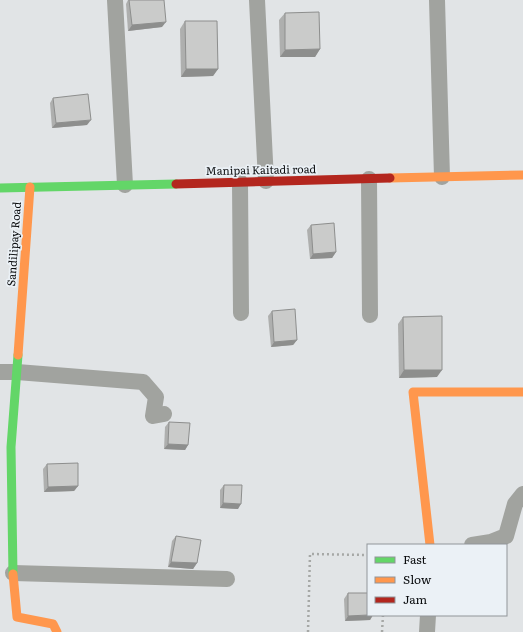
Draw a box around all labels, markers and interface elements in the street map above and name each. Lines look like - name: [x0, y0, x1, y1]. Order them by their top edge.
- street label: Manipai Kaitadi road: [206, 160, 317, 178]
- street label: Sandilipay Road: [2, 201, 24, 287]
- legend: [367, 544, 507, 616]
- text: Fast: [403, 550, 427, 568]
- text: Slow: [403, 570, 432, 588]
- text: Jam: [403, 590, 428, 608]

